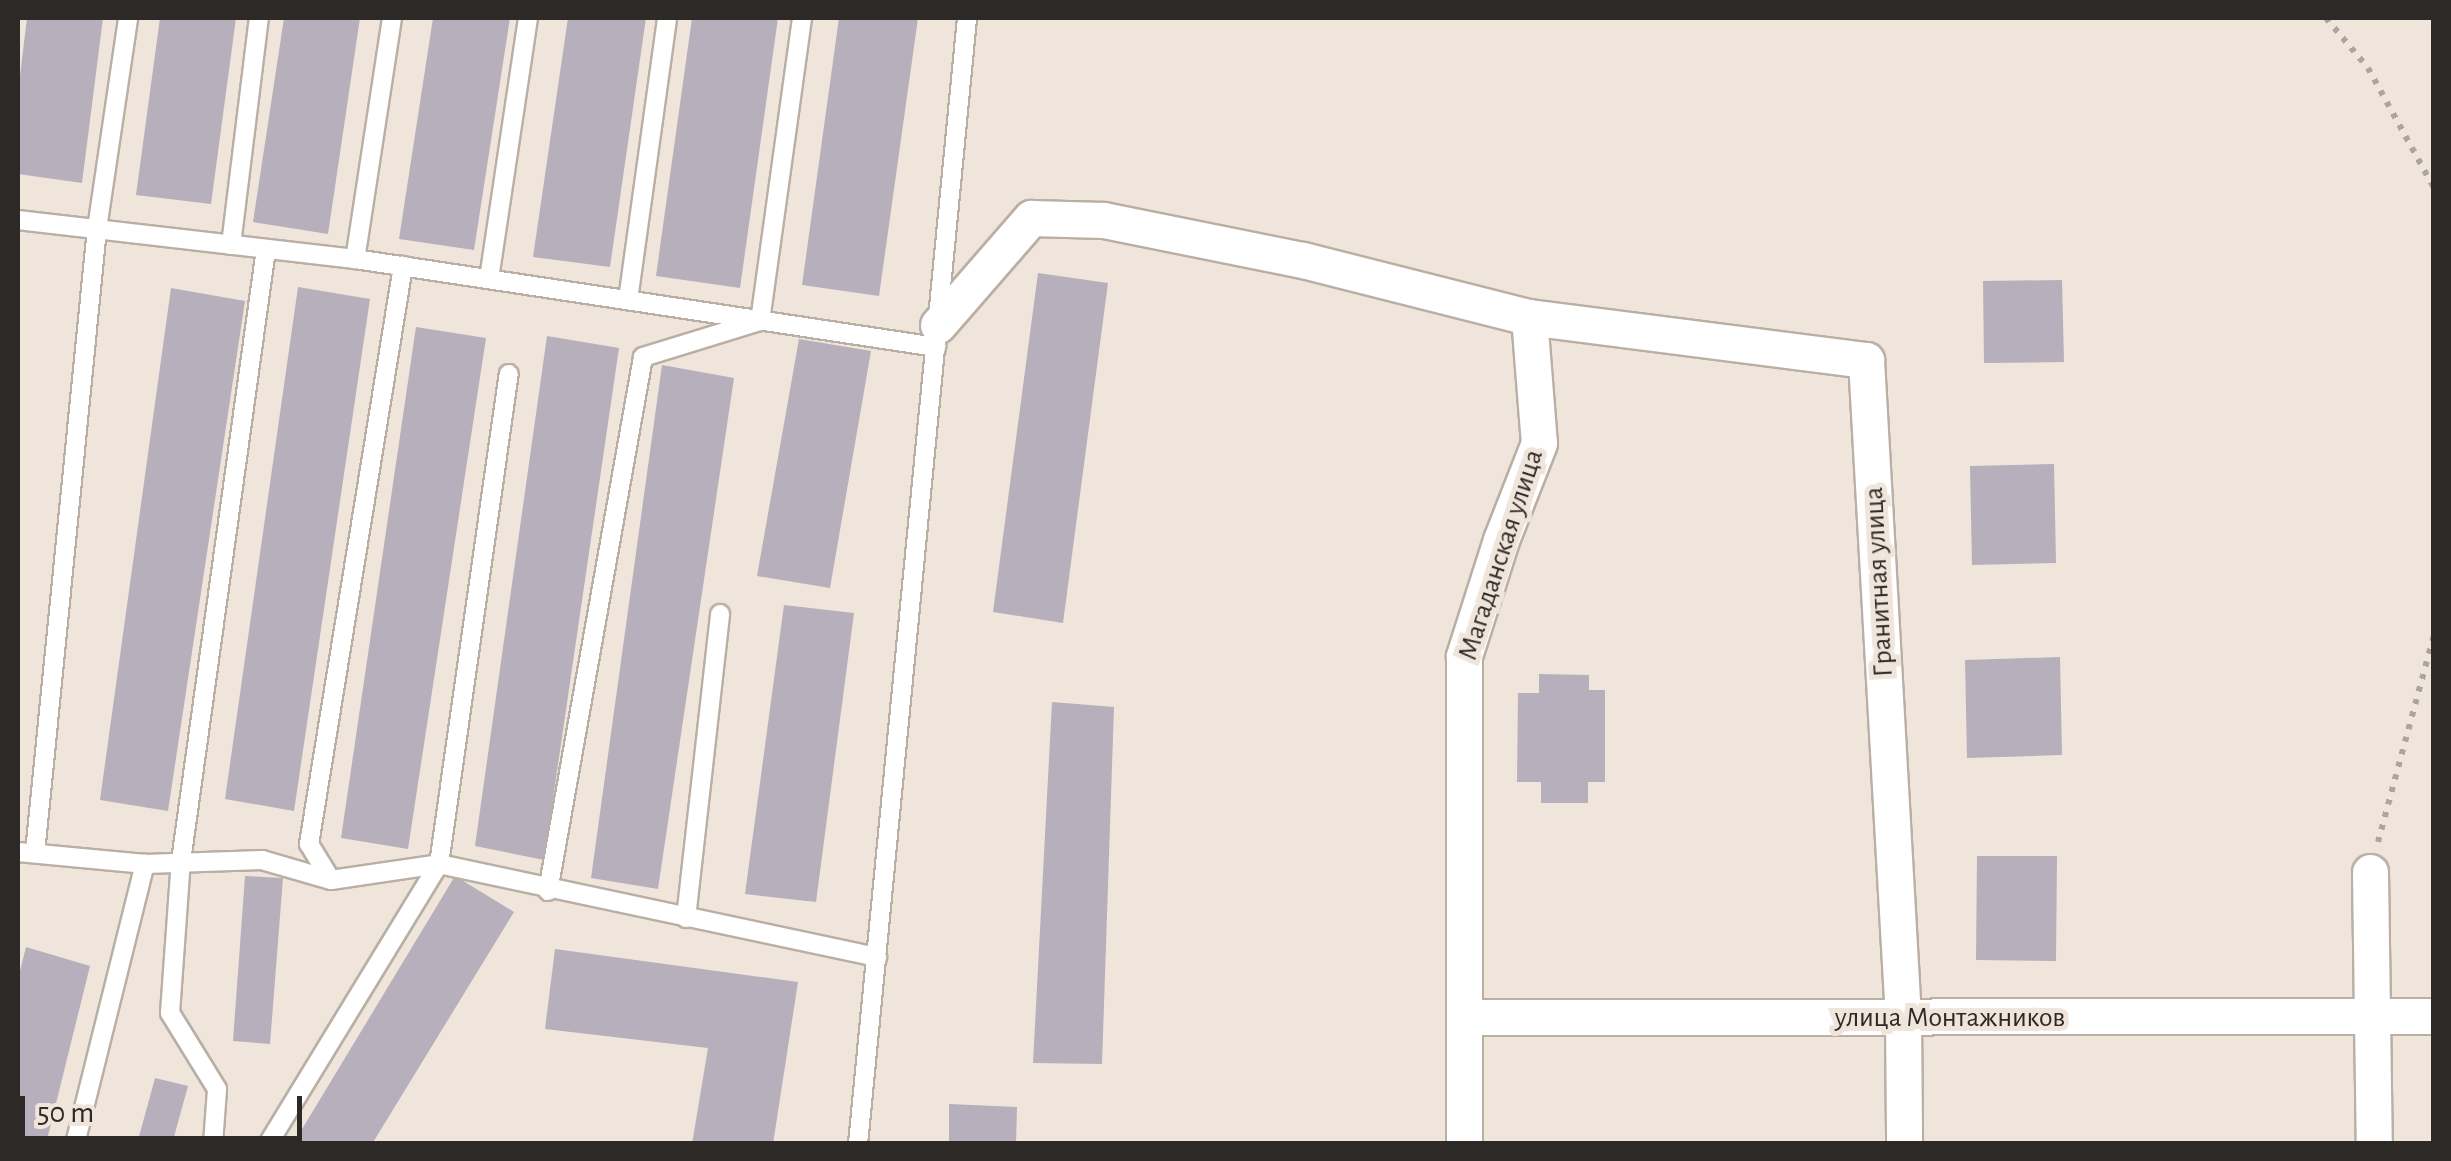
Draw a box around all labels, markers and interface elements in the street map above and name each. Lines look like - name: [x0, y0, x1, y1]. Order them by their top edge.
- street label: Магаданская улица: [1451, 445, 1551, 665]
- street label: Гранитная улица: [1857, 486, 1901, 678]
- street label: улица Монтажников: [1835, 1001, 2065, 1035]
- scale bar: [25, 1076, 308, 1138]
- text: 50 m: [37, 1098, 94, 1128]

